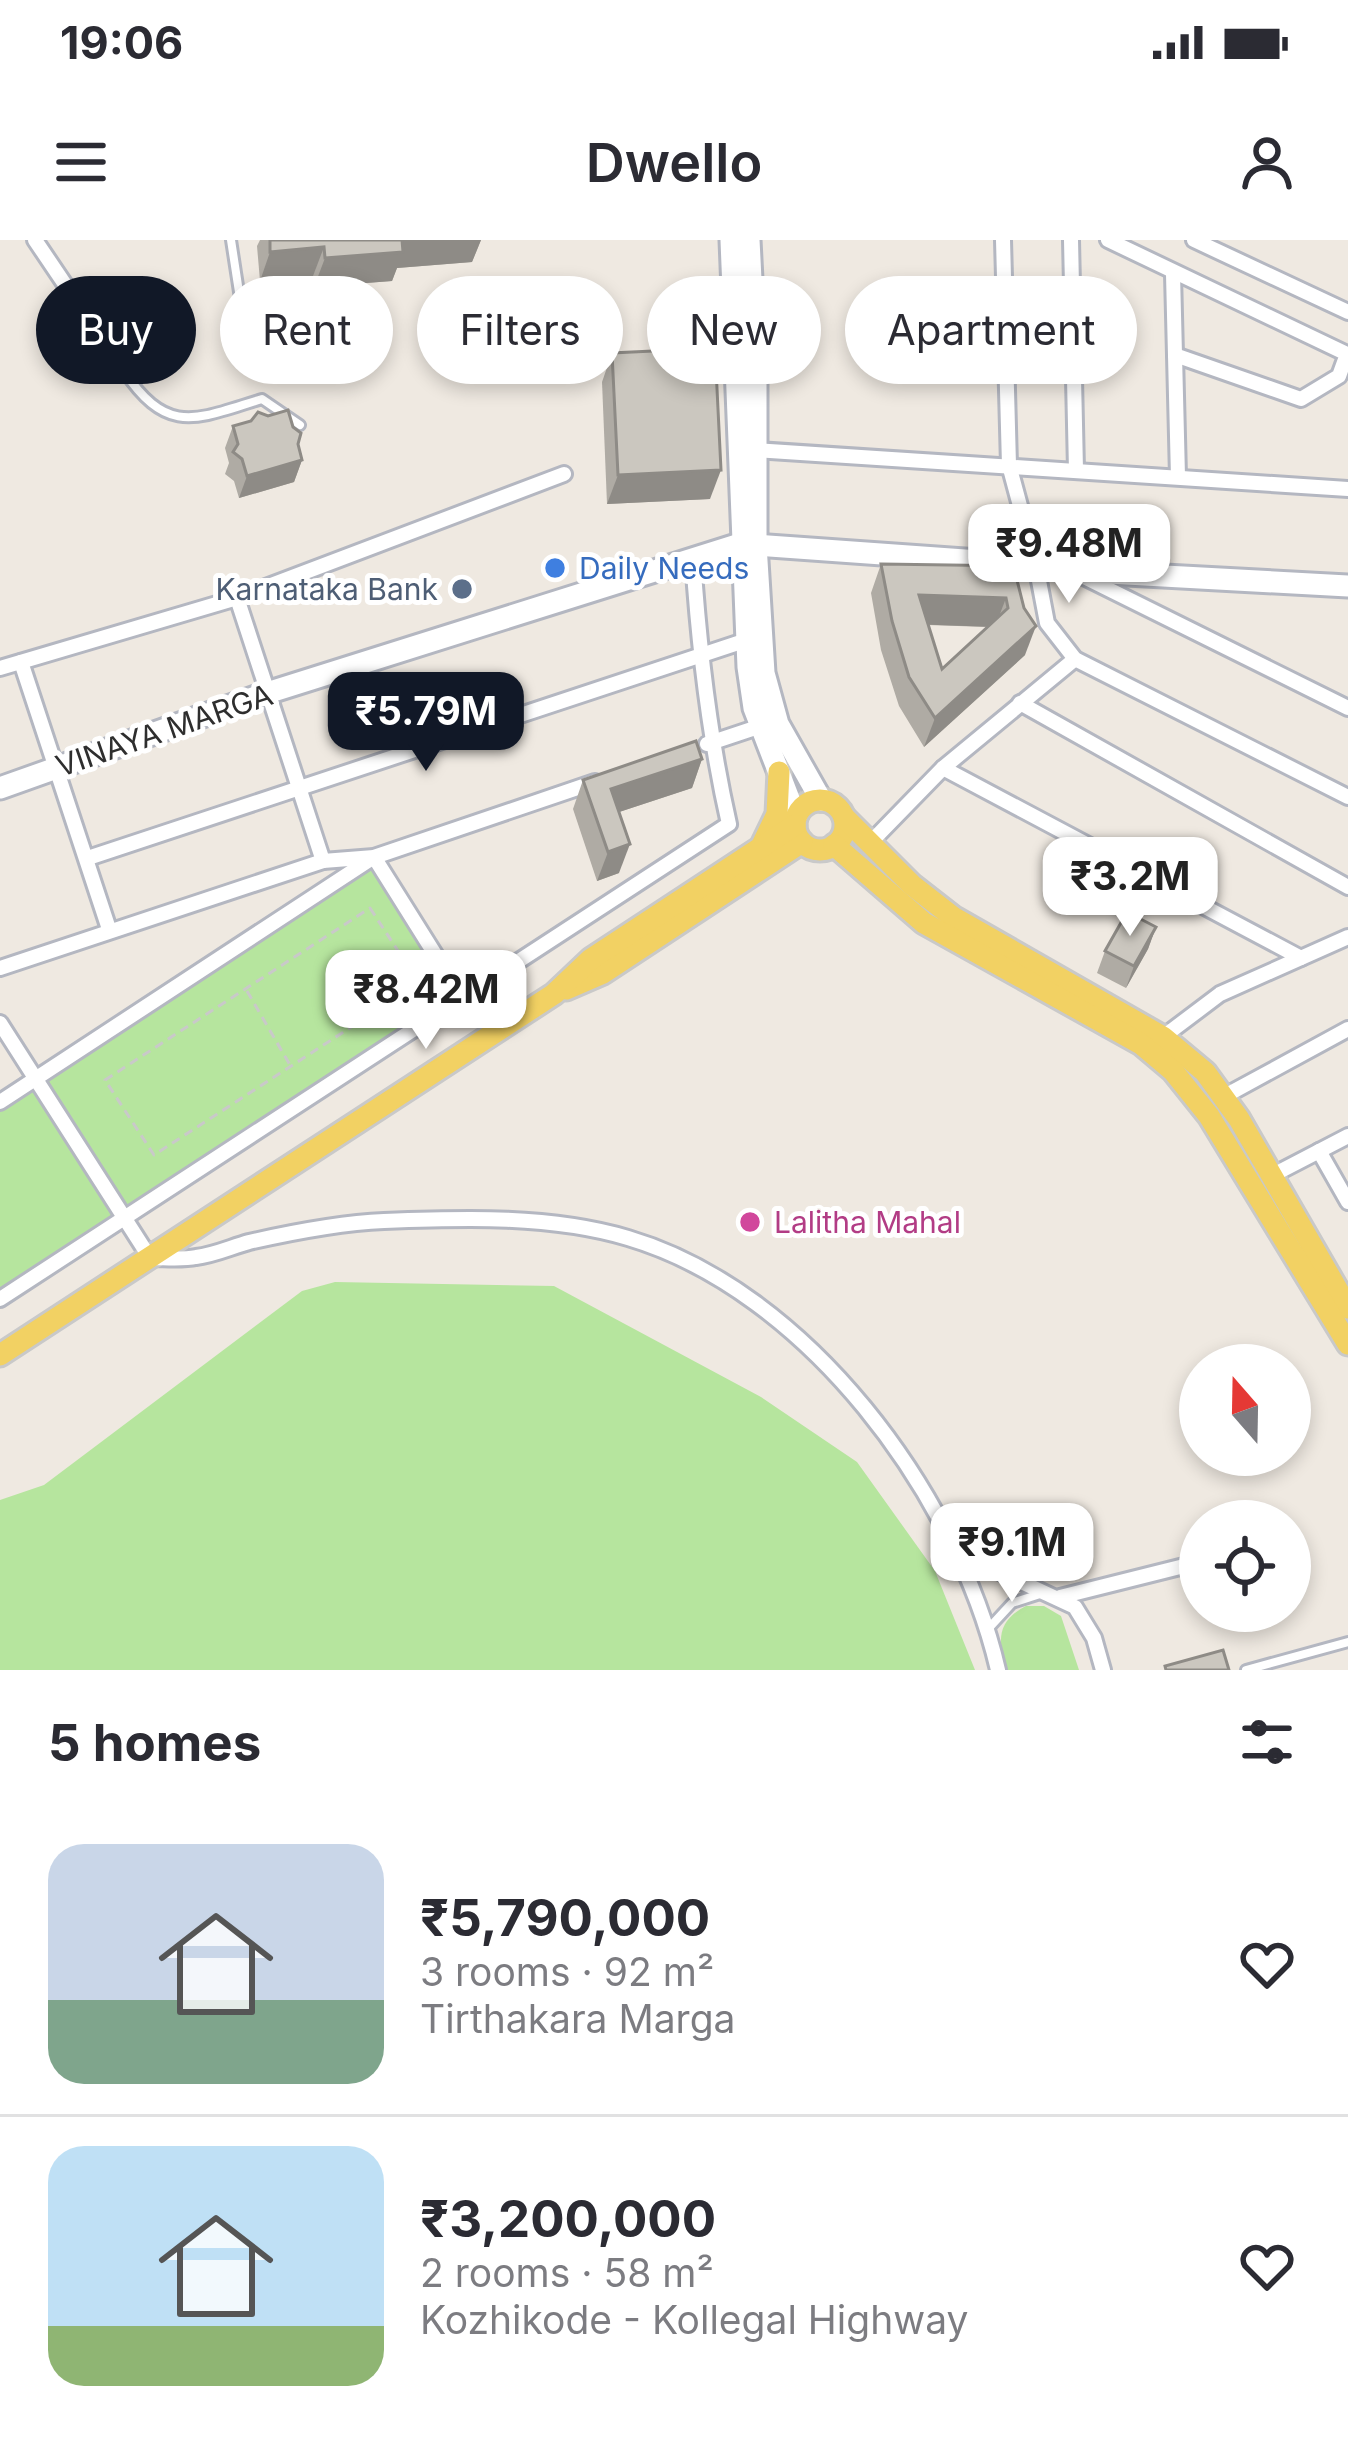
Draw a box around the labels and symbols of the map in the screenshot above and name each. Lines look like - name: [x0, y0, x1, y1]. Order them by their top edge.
- pin: ₹9.48M: [971, 504, 1167, 606]
- place label: Daily Needs: [579, 550, 749, 586]
- marker: Daily Needs: [542, 555, 568, 581]
- place label: Karnataka Bank: [215, 571, 439, 607]
- marker: Karnataka Bank: [449, 576, 475, 602]
- pin: ₹5.79M: [328, 672, 524, 774]
- street label: VINAYA MARGA: [51, 676, 277, 784]
- pin: ₹3.2M: [1046, 837, 1214, 939]
- pin: ₹8.42M: [328, 950, 524, 1052]
- place label: Lalitha Mahal: [774, 1204, 961, 1240]
- marker: Lalitha Mahal: [737, 1209, 763, 1235]
- north arrow: [1179, 1344, 1311, 1476]
- pin: ₹9.1M: [928, 1503, 1096, 1605]

